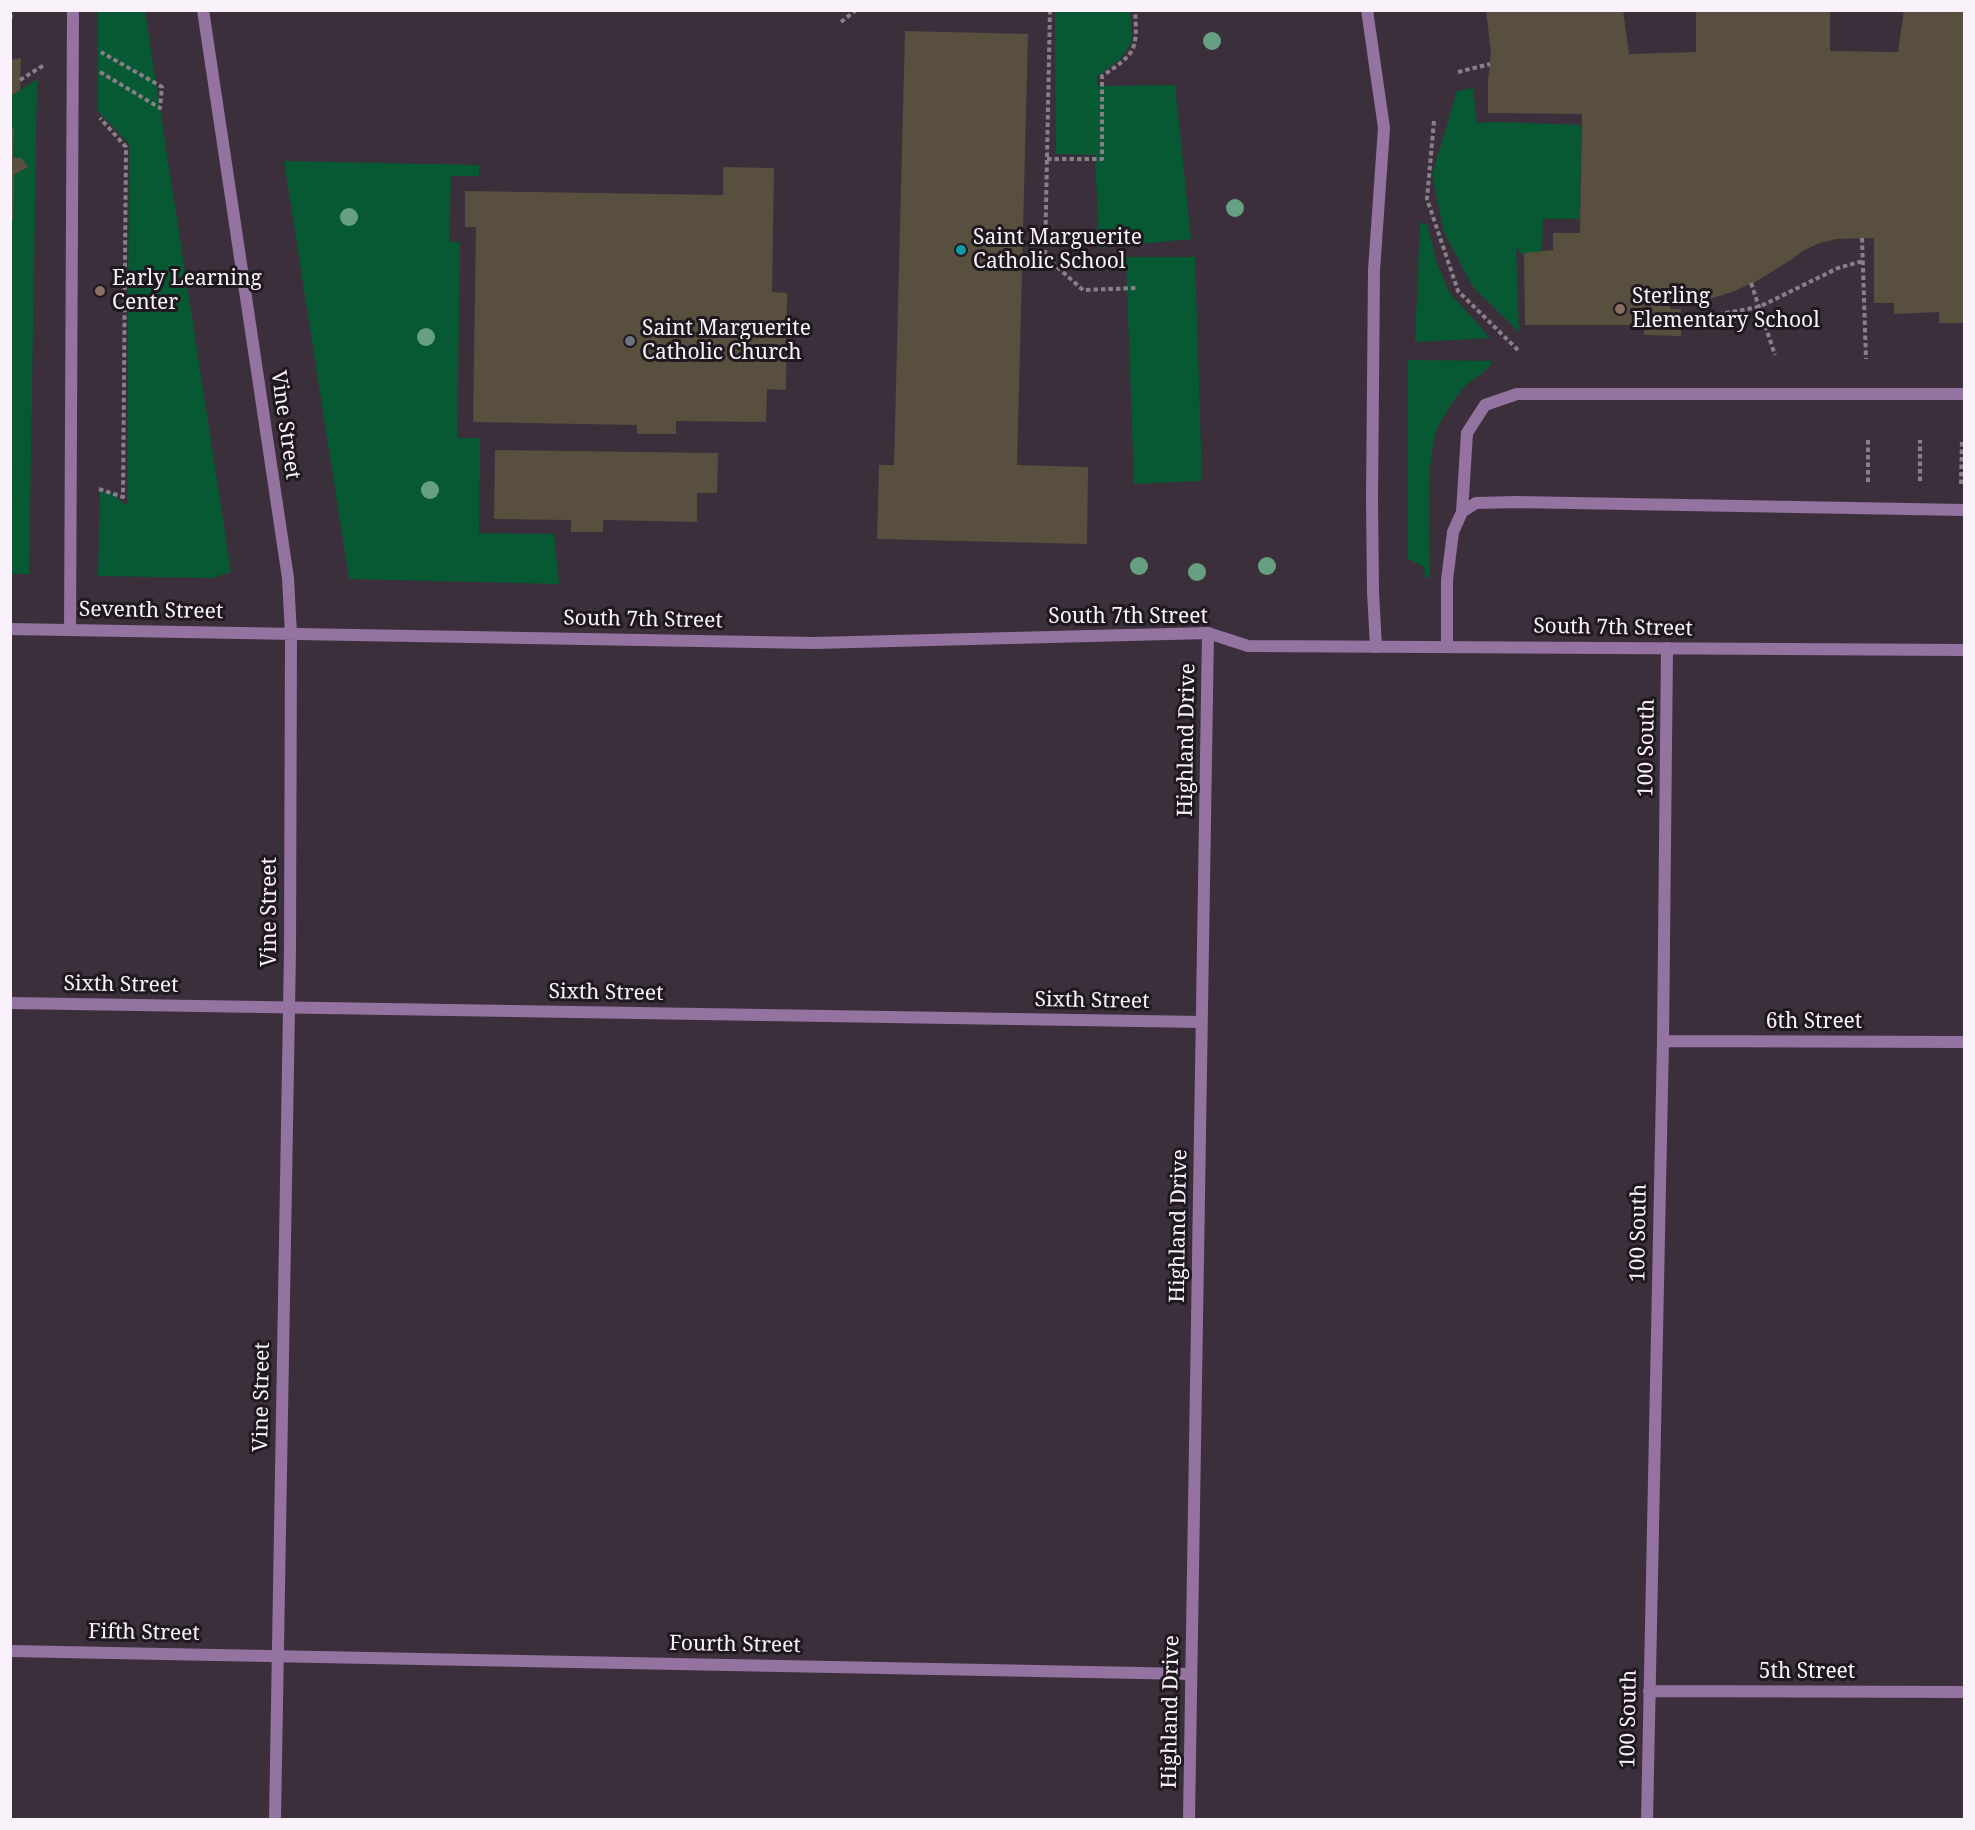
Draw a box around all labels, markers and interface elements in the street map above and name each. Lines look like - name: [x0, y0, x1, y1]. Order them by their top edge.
- place label: Saint Marguerite Catholic School: [973, 225, 1142, 275]
- marker: Saint Marguerite Catholic School: [954, 243, 968, 257]
- place label: Early Learning Center: [112, 266, 262, 316]
- marker: Early Learning Center: [93, 284, 107, 298]
- place label: Sterling Elementary School: [1632, 284, 1820, 334]
- marker: Sterling Elementary School: [1613, 302, 1627, 316]
- place label: Saint Marguerite Catholic Church: [642, 316, 811, 366]
- marker: Saint Marguerite Catholic Church: [623, 334, 637, 348]
- street label: Vine Street: [265, 369, 305, 481]
- street label: Seventh Street: [79, 597, 223, 625]
- street label: South 7th Street: [1048, 604, 1208, 630]
- street label: South 7th Street: [563, 606, 723, 634]
- street label: South 7th Street: [1533, 614, 1693, 642]
- street label: Highland Drive: [1173, 663, 1201, 817]
- street label: 100 South: [1634, 699, 1660, 797]
- street label: Vine Street: [257, 857, 283, 967]
- street label: Sixth Street: [63, 971, 179, 999]
- street label: Sixth Street: [548, 979, 664, 1007]
- street label: Sixth Street: [1034, 987, 1150, 1015]
- street label: 6th Street: [1766, 1009, 1862, 1035]
- street label: Highland Drive: [1165, 1149, 1193, 1303]
- street label: 100 South: [1626, 1184, 1652, 1282]
- street label: Vine Street: [248, 1342, 276, 1452]
- street label: Fifth Street: [88, 1619, 200, 1647]
- street label: Fourth Street: [669, 1631, 801, 1659]
- street label: Highland Drive: [1157, 1635, 1185, 1789]
- street label: 5th Street: [1759, 1659, 1855, 1685]
- street label: 100 South: [1616, 1670, 1642, 1768]

